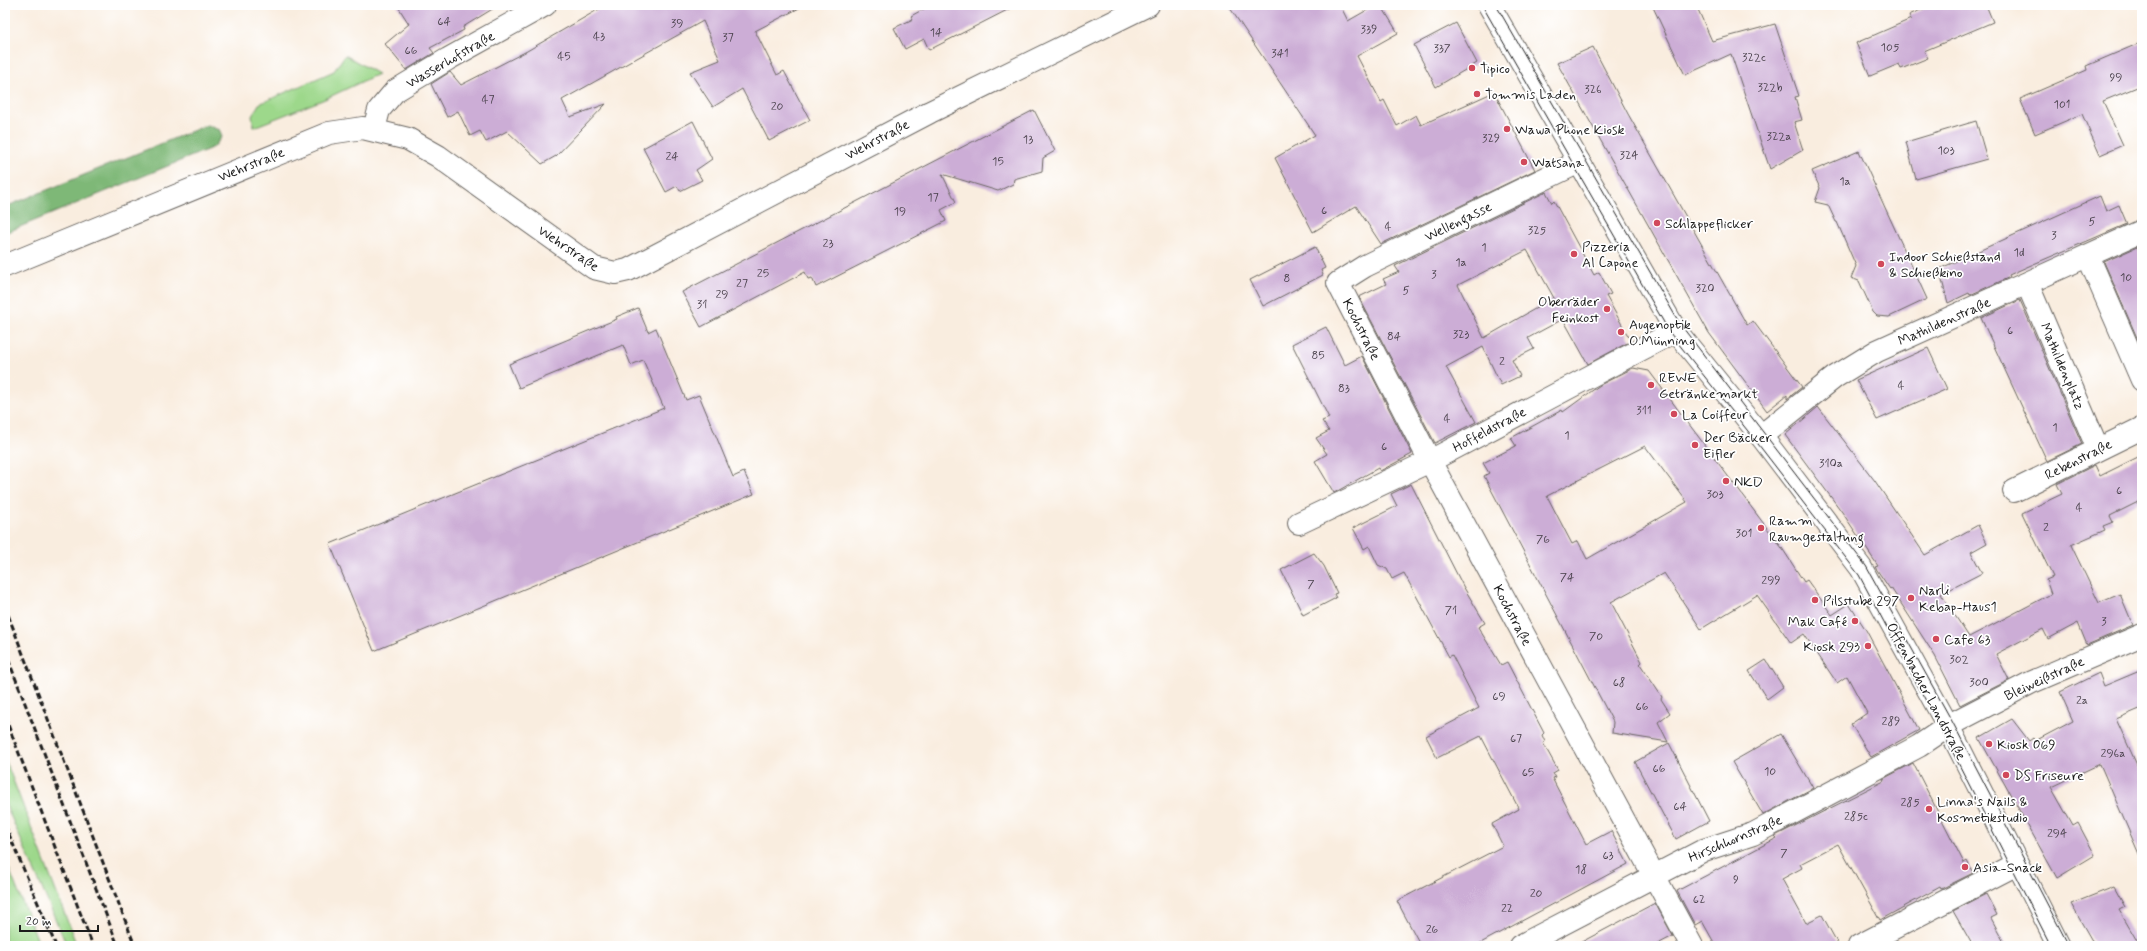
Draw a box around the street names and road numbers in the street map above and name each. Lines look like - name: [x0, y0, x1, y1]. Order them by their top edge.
- street label: Wasserhofstraße: [403, 27, 498, 93]
- street label: Wehrstraße: [842, 115, 913, 164]
- street label: Wehrstraße: [215, 143, 287, 186]
- street label: Wellengasse: [1422, 198, 1496, 248]
- street label: Wehrstraße: [534, 222, 603, 276]
- street label: Mathildenstraße: [1895, 293, 1994, 350]
- street label: Kochstraße: [1338, 296, 1384, 363]
- street label: Mathildenplatz: [2036, 320, 2088, 413]
- street label: Hoffeldstraße: [1450, 403, 1529, 457]
- street label: Rebenstraße: [2042, 435, 2115, 484]
- street label: Kochstraße: [1488, 582, 1536, 649]
- street label: Offenbacher Landstraße: [1882, 620, 1970, 763]
- street label: Bleiweißstraße: [2001, 652, 2087, 705]
- street label: Hirschhornstraße: [1686, 811, 1785, 867]

